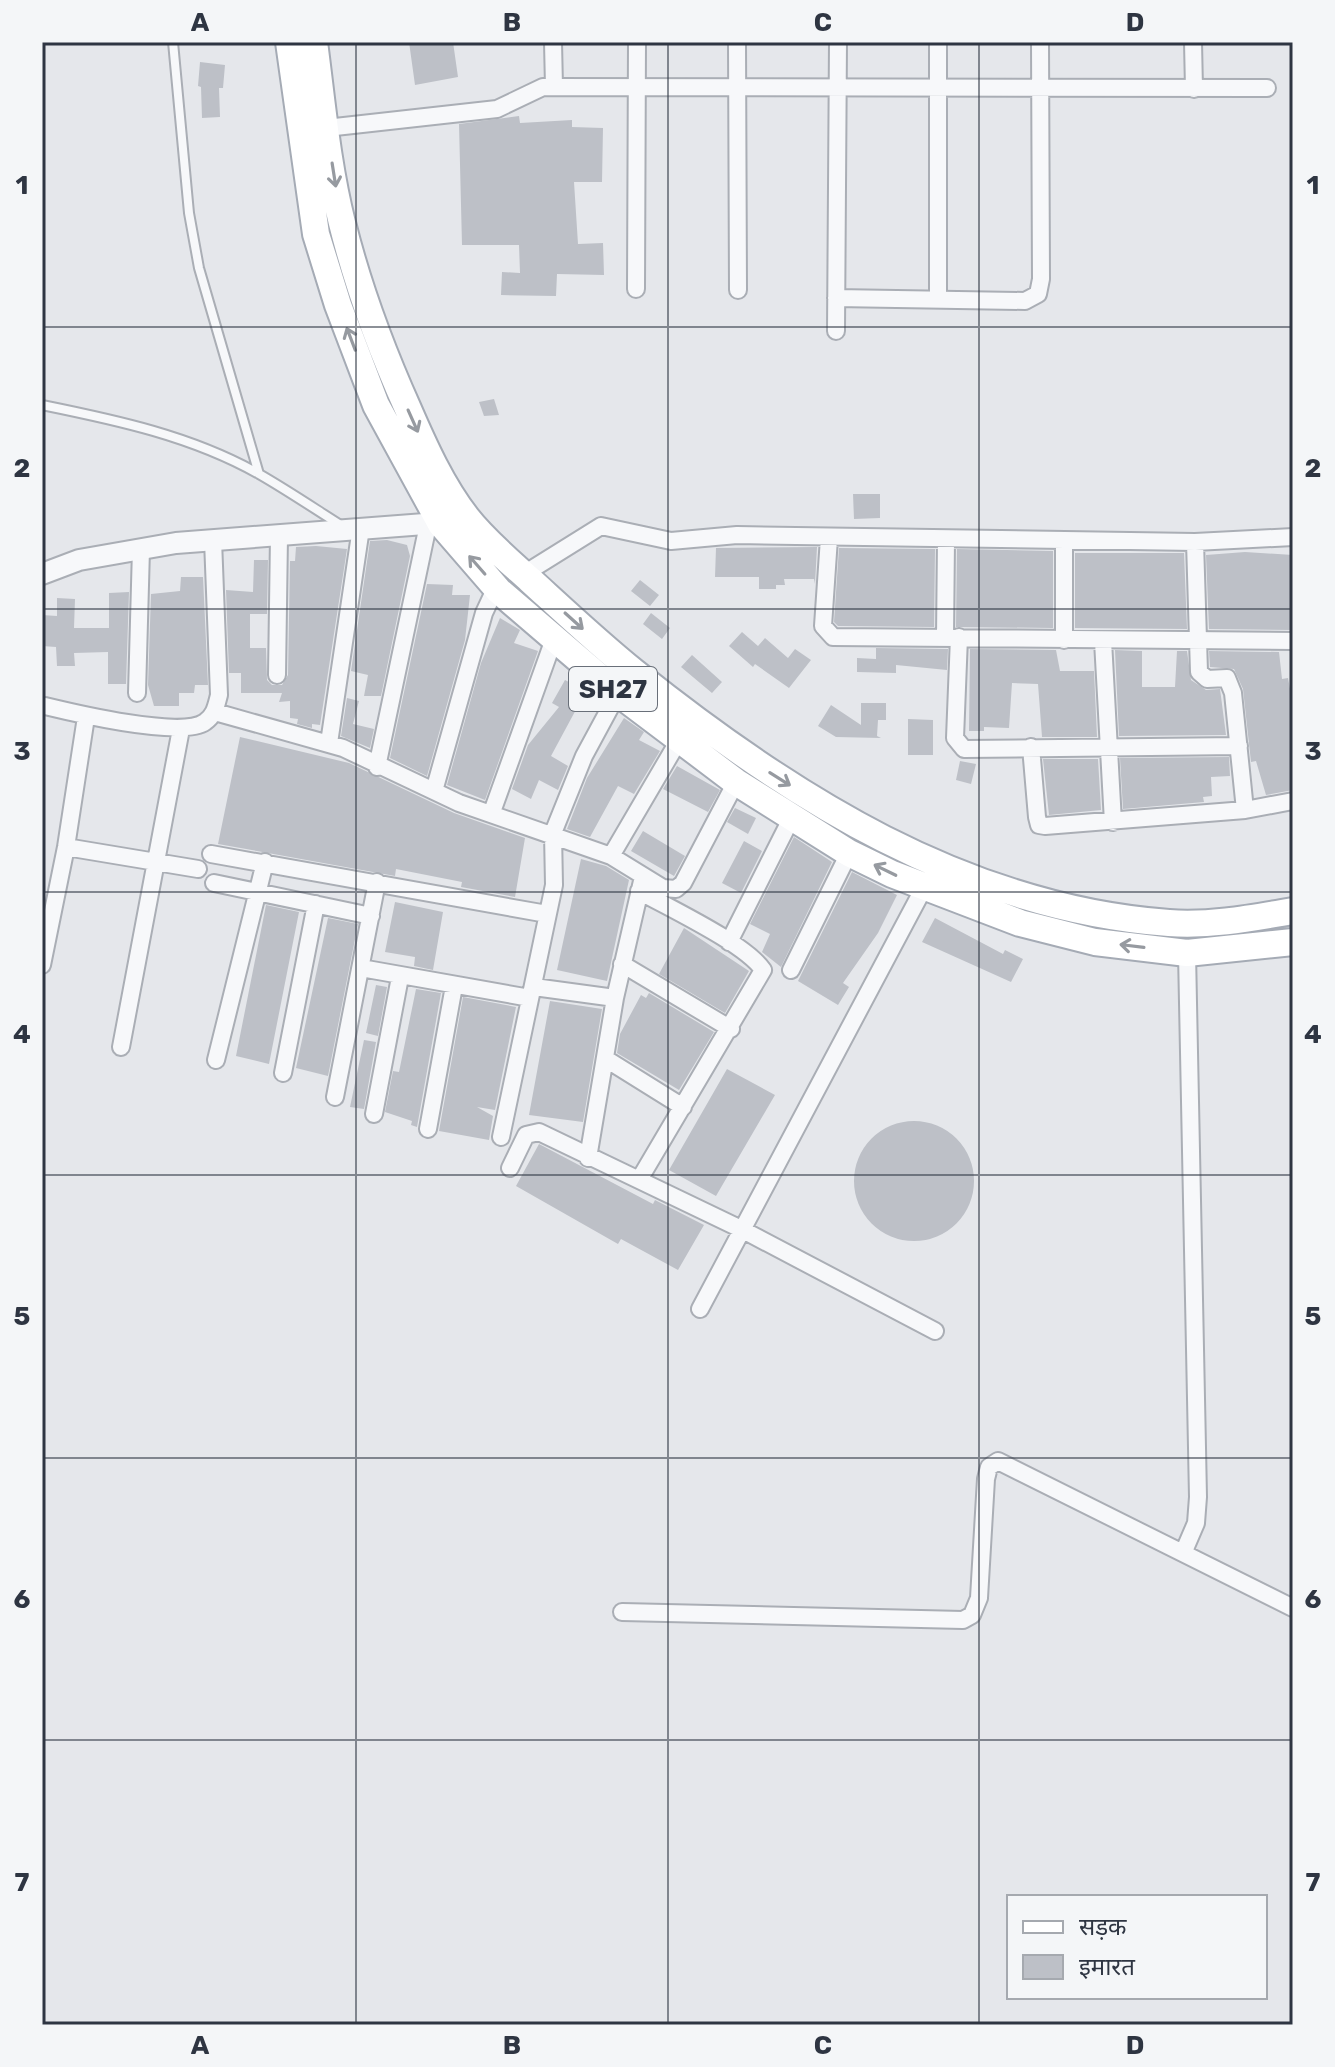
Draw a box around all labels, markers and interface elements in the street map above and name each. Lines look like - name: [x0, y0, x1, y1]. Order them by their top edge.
- text: A: [191, 7, 210, 38]
- text: B: [503, 7, 521, 38]
- text: C: [814, 7, 832, 38]
- text: D: [1126, 7, 1144, 38]
- one-way arrow: [327, 161, 342, 187]
- text: 1: [16, 170, 28, 201]
- text: 1: [1307, 170, 1319, 201]
- one-way arrow: [343, 327, 357, 352]
- one-way arrow: [406, 409, 421, 433]
- text: 2: [14, 453, 30, 484]
- text: 2: [1305, 453, 1321, 484]
- one-way arrow: [468, 555, 486, 575]
- one-way arrow: [564, 611, 584, 629]
- road number: SH27: [569, 667, 657, 711]
- text: 3: [13, 736, 31, 767]
- text: 3: [1304, 736, 1322, 767]
- one-way arrow: [768, 772, 791, 788]
- one-way arrow: [873, 862, 897, 877]
- one-way arrow: [1119, 939, 1146, 954]
- text: 4: [13, 1019, 31, 1050]
- text: 4: [1304, 1019, 1322, 1050]
- text: 5: [14, 1301, 30, 1332]
- text: 5: [1305, 1301, 1321, 1332]
- text: 6: [14, 1584, 31, 1615]
- text: 6: [1305, 1584, 1322, 1615]
- text: 7: [15, 1867, 30, 1898]
- text: 7: [1306, 1867, 1321, 1898]
- legend: [1007, 1895, 1267, 1999]
- text: सड़क: [1079, 1913, 1127, 1941]
- text: इमारत: [1079, 1953, 1136, 1981]
- text: A: [191, 2030, 210, 2061]
- text: B: [503, 2030, 521, 2061]
- text: C: [814, 2030, 832, 2061]
- text: D: [1126, 2030, 1144, 2061]

